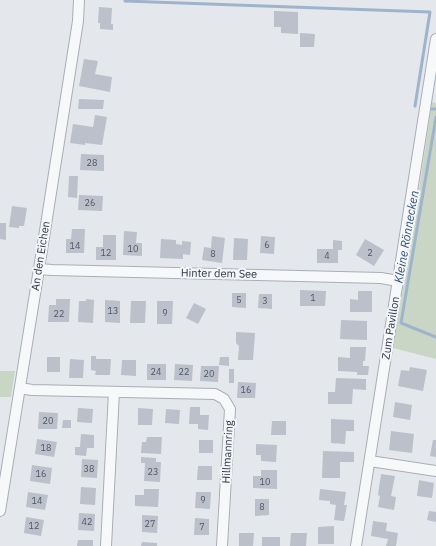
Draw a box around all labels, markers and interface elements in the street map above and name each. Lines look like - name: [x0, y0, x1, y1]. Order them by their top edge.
- house number: 28: [87, 158, 97, 168]
- water label: Kleine Rönnecken: [392, 190, 422, 284]
- house number: 26: [85, 198, 95, 208]
- street label: An den Eichen: [29, 220, 53, 292]
- house number: 6: [264, 240, 270, 250]
- house number: 14: [70, 241, 80, 251]
- house number: 10: [128, 244, 138, 254]
- house number: 12: [101, 248, 111, 258]
- house number: 2: [367, 248, 373, 258]
- house number: 8: [210, 249, 216, 259]
- house number: 4: [324, 251, 330, 261]
- street label: Hinter dem See: [181, 267, 257, 281]
- house number: 1: [310, 293, 316, 303]
- house number: 5: [236, 295, 242, 305]
- house number: 3: [262, 296, 268, 306]
- street label: Zum Pavillon: [380, 296, 402, 360]
- house number: 13: [108, 306, 118, 316]
- house number: 9: [162, 308, 168, 318]
- house number: 22: [54, 309, 64, 319]
- house number: 24: [151, 367, 161, 377]
- house number: 22: [179, 367, 189, 377]
- house number: 20: [204, 369, 214, 379]
- house number: 16: [241, 385, 251, 395]
- house number: 20: [43, 416, 53, 426]
- street label: Hillmannring: [220, 420, 236, 484]
- house number: 18: [41, 443, 51, 453]
- house number: 38: [84, 464, 94, 474]
- house number: 23: [148, 467, 158, 477]
- house number: 16: [36, 469, 46, 479]
- house number: 10: [260, 477, 270, 487]
- house number: 9: [200, 495, 206, 505]
- house number: 14: [32, 496, 42, 506]
- house number: 8: [259, 502, 265, 512]
- house number: 42: [82, 517, 92, 527]
- house number: 27: [145, 519, 155, 529]
- house number: 12: [29, 521, 39, 531]
- house number: 7: [199, 522, 205, 532]

